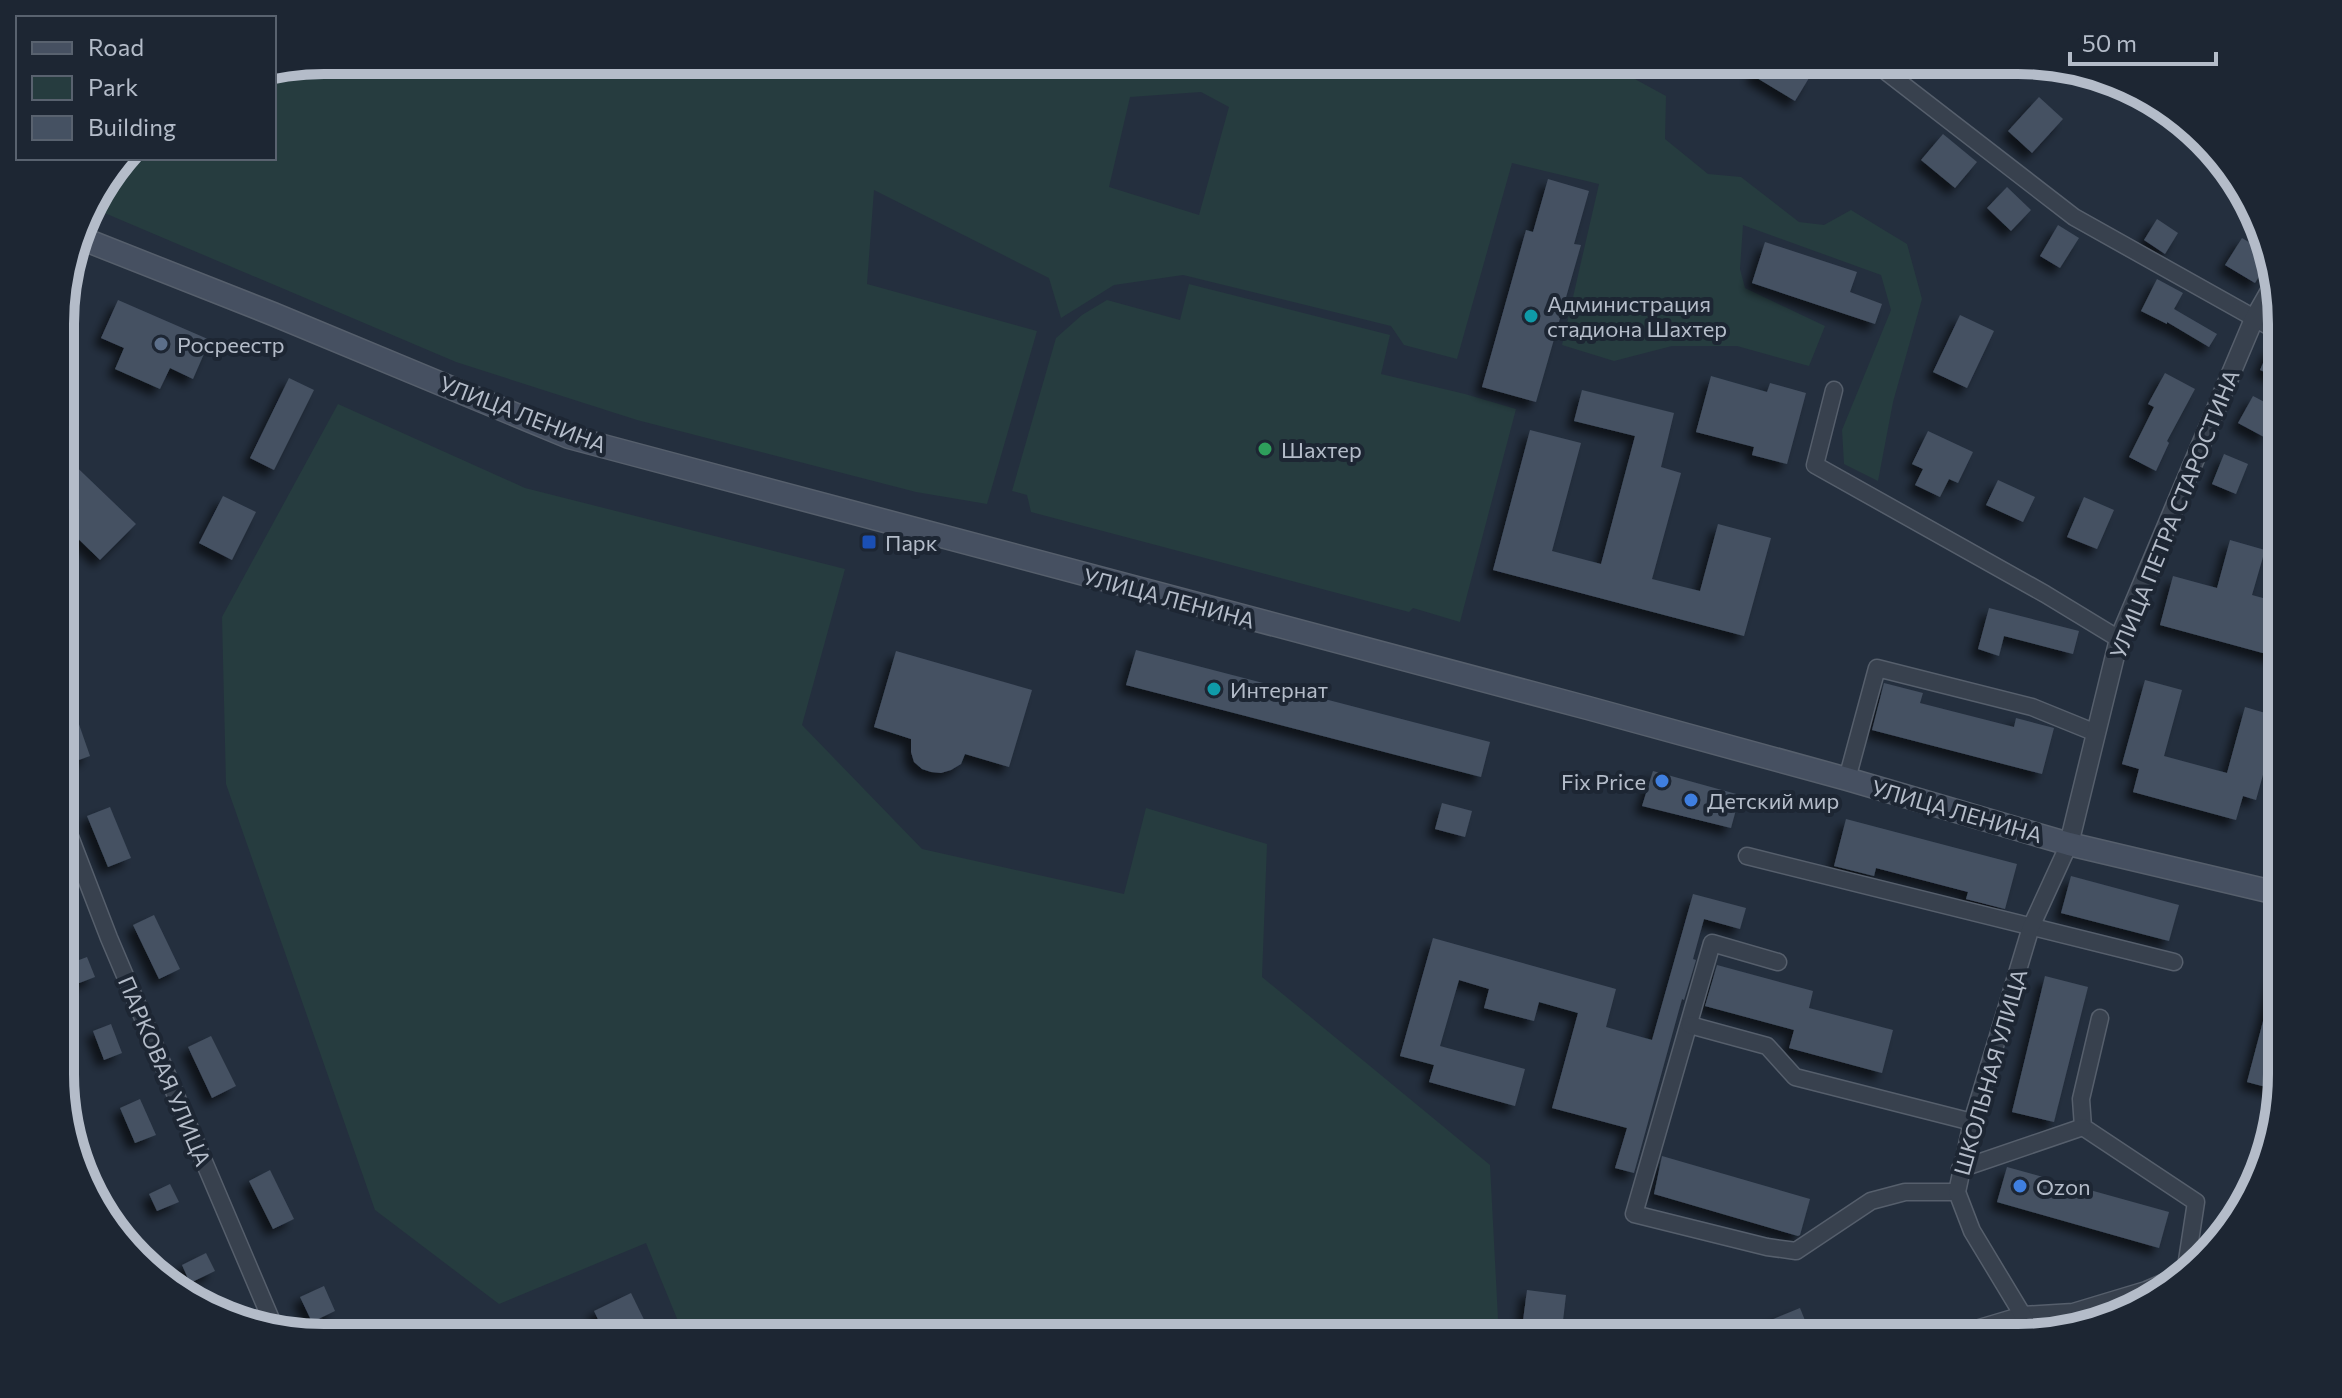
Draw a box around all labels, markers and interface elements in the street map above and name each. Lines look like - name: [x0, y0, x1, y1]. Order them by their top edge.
- legend: [16, 16, 276, 160]
- scale bar: [2070, 16, 2216, 66]
- text: 50 m: [2082, 28, 2137, 57]
- text: Road: [88, 32, 144, 61]
- text: Park: [88, 72, 138, 101]
- text: Building: [88, 112, 176, 141]
- place label: Администрация стадиона Шахтер: [1547, 290, 1727, 342]
- marker: Администрация стадиона Шахтер: [1522, 307, 1540, 325]
- place label: Росреестр: [177, 331, 285, 358]
- marker: Росреестр: [152, 335, 170, 353]
- street label: УЛИЦА ПЕТРА СТАРОСТИНА: [2104, 366, 2244, 662]
- street label: УЛИЦА ЛЕНИНА: [436, 370, 610, 458]
- place label: Шахтер: [1281, 436, 1362, 463]
- marker: Шахтер: [1256, 440, 1274, 458]
- place label: Парк: [885, 529, 938, 556]
- marker: Парк: [860, 533, 878, 551]
- street label: УЛИЦА ЛЕНИНА: [1080, 562, 1258, 634]
- place label: Интернат: [1230, 676, 1328, 703]
- marker: Интернат: [1205, 680, 1223, 698]
- place label: Fix Price: [1561, 768, 1646, 795]
- marker: Fix Price: [1653, 772, 1671, 790]
- street label: УЛИЦА ЛЕНИНА: [1868, 774, 2046, 848]
- place label: Детский мир: [1707, 787, 1839, 814]
- marker: Детский мир: [1682, 791, 1700, 809]
- street label: ШКОЛЬНАЯ УЛИЦА: [1948, 966, 2032, 1178]
- street label: ПАРКОВАЯ УЛИЦА: [113, 972, 217, 1170]
- place label: Ozon: [2036, 1173, 2091, 1200]
- marker: Ozon: [2011, 1177, 2029, 1195]

